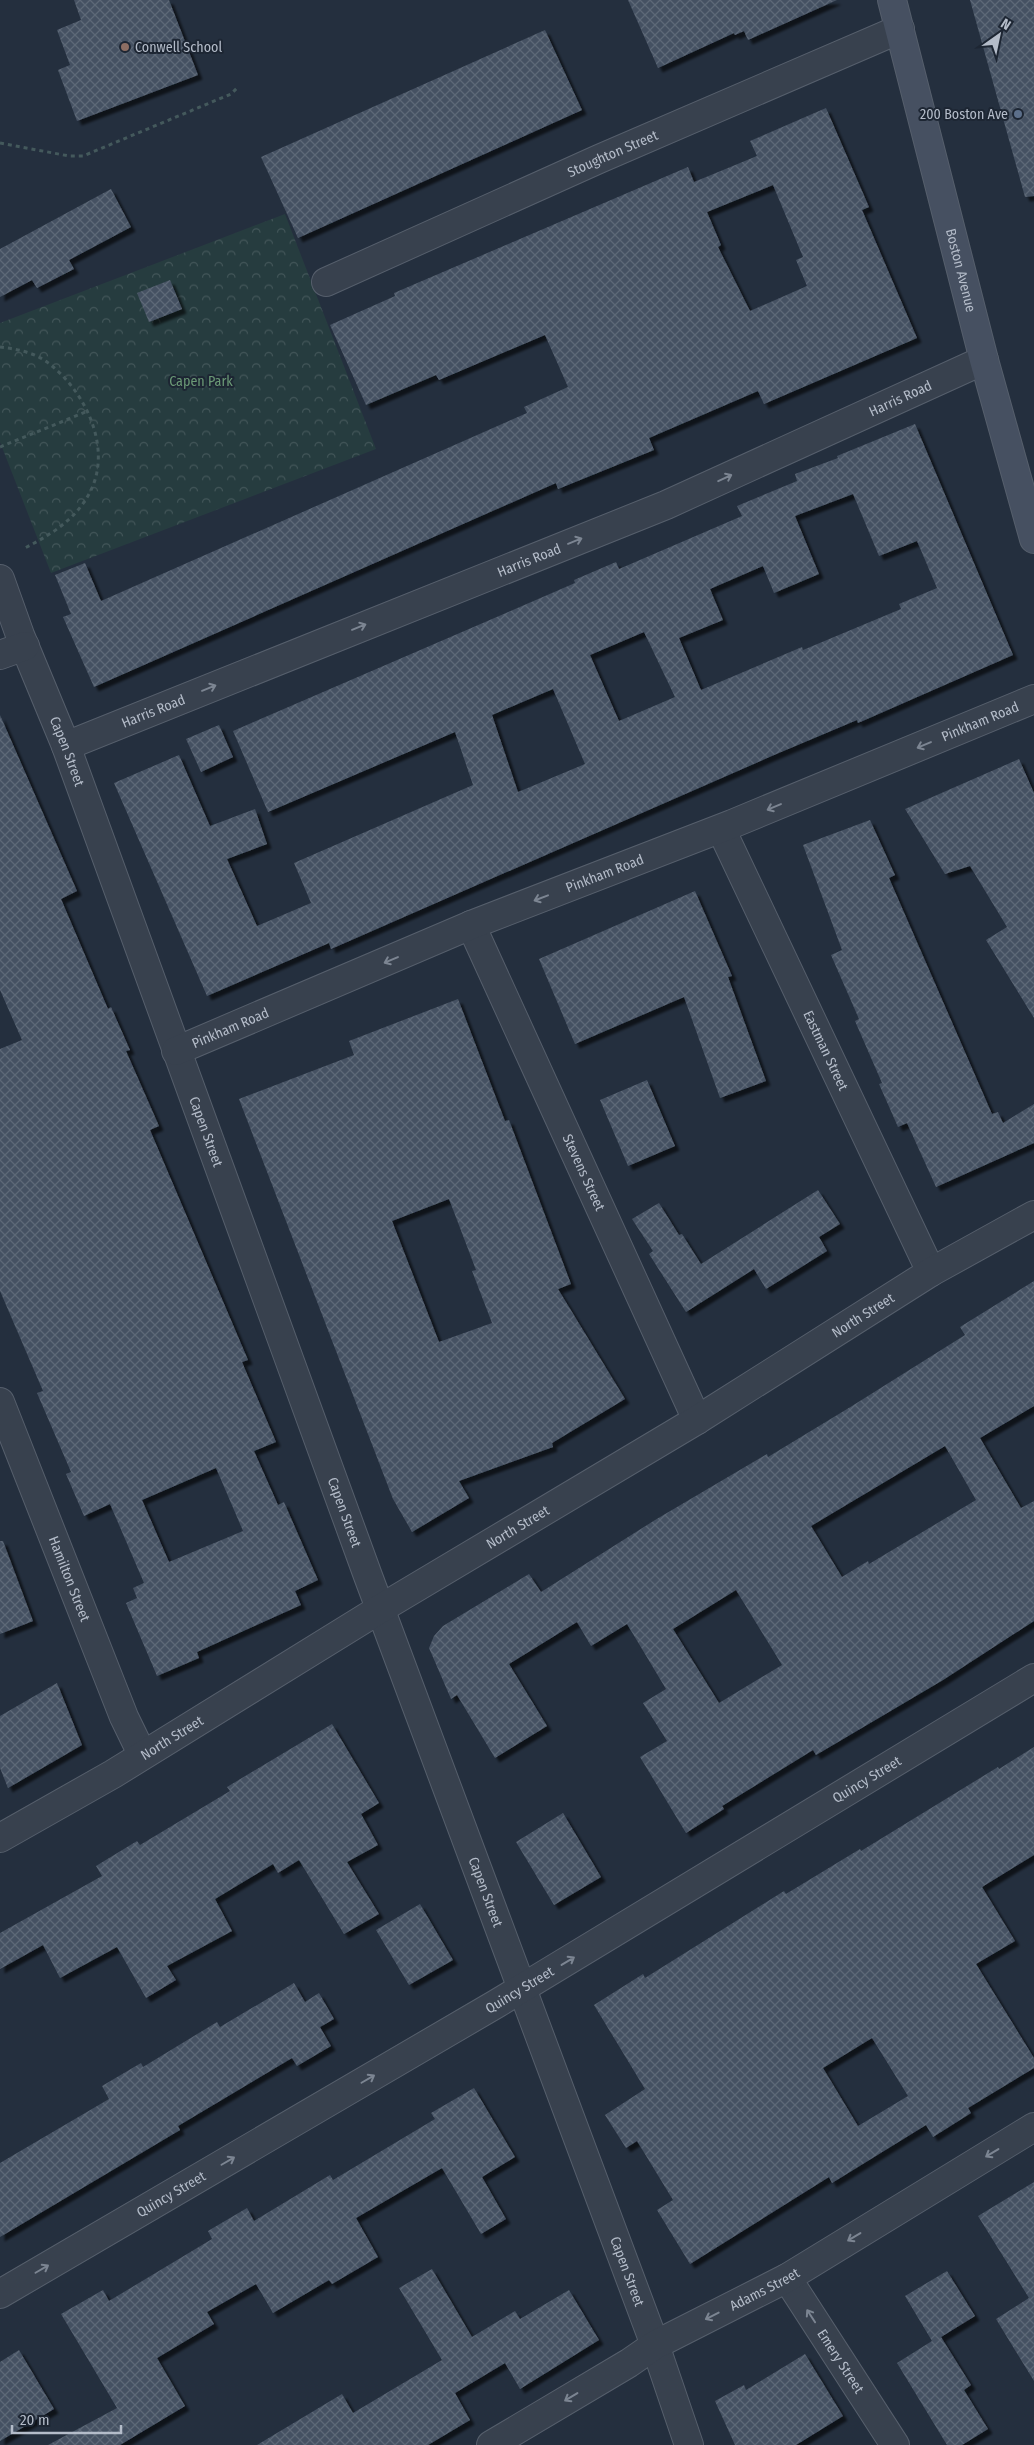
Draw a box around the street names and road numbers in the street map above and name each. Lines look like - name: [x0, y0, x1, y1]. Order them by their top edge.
- street label: Stoughton Street: [565, 126, 661, 181]
- street label: Boston Avenue: [942, 227, 979, 314]
- street label: Harris Road: [866, 377, 934, 420]
- street label: Harris Road: [495, 540, 563, 581]
- street label: Harris Road: [119, 691, 188, 732]
- street label: Pinkham Road: [939, 698, 1021, 745]
- street label: Capen Street: [46, 714, 88, 789]
- street label: Pinkham Road: [563, 851, 646, 897]
- street label: Pinkham Road: [189, 1004, 272, 1052]
- street label: Eastman Street: [799, 1008, 852, 1094]
- street label: Capen Street: [185, 1094, 227, 1170]
- street label: Stevens Street: [559, 1132, 609, 1214]
- street label: North Street: [829, 1289, 898, 1342]
- street label: Capen Street: [324, 1475, 365, 1550]
- street label: North Street: [483, 1502, 553, 1553]
- street label: Hamilton Street: [45, 1534, 94, 1624]
- street label: North Street: [138, 1712, 207, 1764]
- street label: Quincy Street: [830, 1752, 905, 1807]
- street label: Capen Street: [465, 1855, 506, 1930]
- street label: Quincy Street: [482, 1963, 557, 2017]
- street label: Quincy Street: [134, 2167, 209, 2221]
- street label: Capen Street: [606, 2234, 648, 2309]
- street label: Adams Street: [727, 2264, 803, 2315]
- street label: Emery Street: [813, 2326, 868, 2397]

